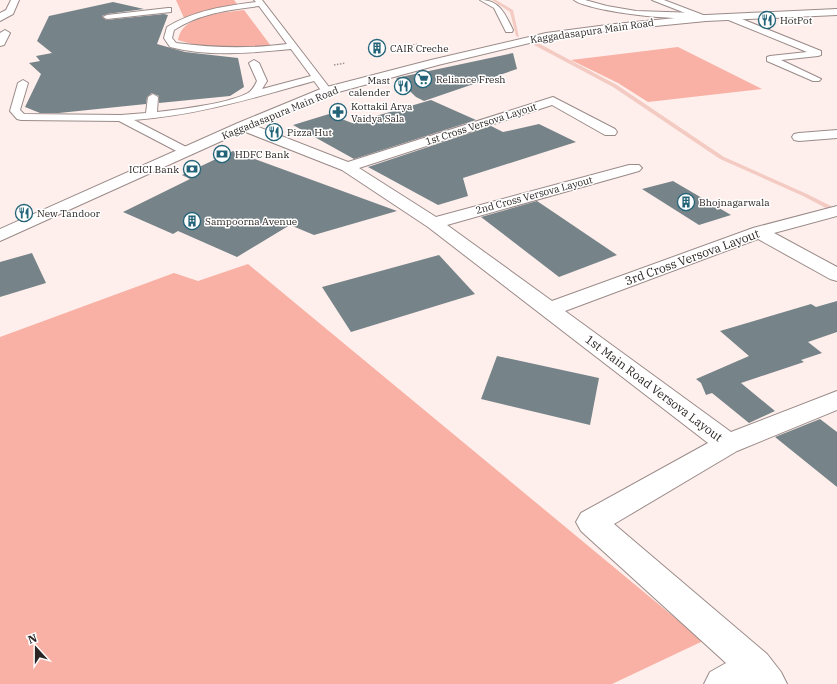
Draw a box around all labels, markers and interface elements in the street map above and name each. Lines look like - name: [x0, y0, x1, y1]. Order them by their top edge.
- restaurant icon: HotPot: [757, 10, 777, 30]
- place label: HotPot: [780, 14, 813, 27]
- street label: Kaggadasapura Main Road: [529, 16, 655, 46]
- building icon: CAIR Creche: [367, 38, 387, 58]
- place label: CAIR Creche: [390, 42, 449, 55]
- supermarket icon: Reliance Fresh: [413, 69, 433, 89]
- place label: Reliance Fresh: [436, 73, 506, 86]
- place label: Mast calender: [349, 74, 391, 99]
- restaurant icon: Mast calender: [393, 76, 413, 96]
- street label: Kaggadasapura Main Road: [220, 84, 340, 142]
- place label: Kottakil Arya Vaidya Sala: [351, 100, 413, 125]
- street label: 1st Cross Versova Layout: [424, 100, 539, 148]
- pharmacy icon: Kottakil Arya Vaidya Sala: [328, 102, 348, 122]
- restaurant icon: Pizza Hut: [264, 122, 284, 142]
- place label: Pizza Hut: [287, 126, 332, 139]
- bank icon: HDFC Bank: [212, 144, 232, 164]
- place label: HDFC Bank: [235, 148, 289, 161]
- bank icon: ICICI Bank: [182, 159, 202, 179]
- place label: ICICI Bank: [129, 163, 179, 176]
- street label: 2nd Cross Versova Layout: [474, 173, 594, 217]
- building icon: Bhojnagarwala: [676, 192, 696, 212]
- place label: Bhojnagarwala: [699, 196, 770, 209]
- restaurant icon: New Tandoor: [14, 203, 34, 223]
- place label: New Tandoor: [37, 207, 101, 220]
- building icon: Sampoorna Avenue: [182, 211, 202, 231]
- place label: Sampoorna Avenue: [205, 215, 297, 228]
- street label: 3rd Cross Versova Layout: [623, 226, 761, 288]
- street label: 1st Main Road Versova Layout: [582, 331, 726, 445]
- north arrow: [16, 628, 56, 668]
- text: N: [26, 630, 39, 647]

